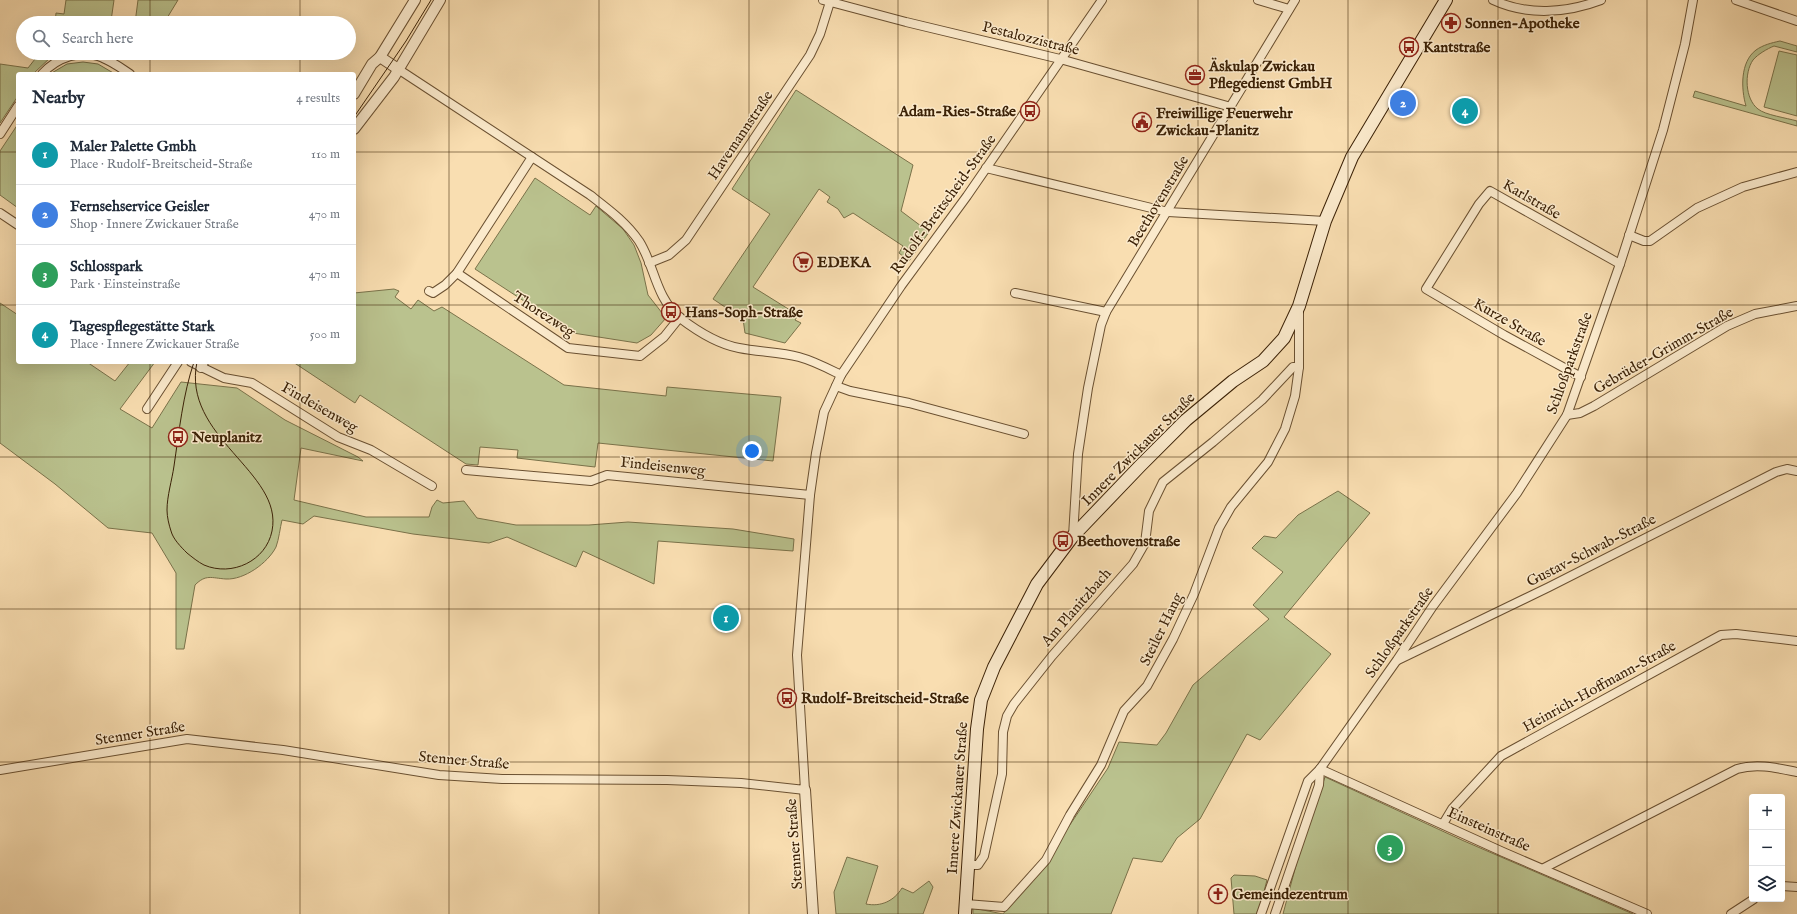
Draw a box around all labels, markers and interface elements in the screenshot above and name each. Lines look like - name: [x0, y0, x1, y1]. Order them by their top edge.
- pharmacy icon: Sonnen-Apotheke: [1440, 12, 1462, 34]
- place label: Sonnen-Apotheke: [1465, 14, 1580, 33]
- search box: [16, 16, 356, 60]
- street label: Pestalozzistraße: [980, 17, 1081, 60]
- icon: search: [30, 27, 52, 49]
- text: Search here: [62, 29, 133, 48]
- bus stop icon: Kantstraße: [1398, 36, 1420, 58]
- place label: Kantstraße: [1423, 38, 1491, 57]
- place label: Äskulap Zwickau Pflegedienst GmbH: [1208, 57, 1332, 93]
- office icon: Äskulap Zwickau Pflegedienst GmbH: [1184, 64, 1206, 86]
- street label: Havemannstraße: [704, 87, 777, 184]
- text: Nearby: [32, 88, 85, 109]
- pin: 2: [1390, 88, 1416, 118]
- text: 4 results: [296, 90, 340, 107]
- pin: 4: [1452, 96, 1478, 126]
- bus stop icon: Adam-Ries-Straße: [1019, 100, 1041, 122]
- place label: Adam-Ries-Straße: [898, 102, 1016, 121]
- place label: Freiwillige Feuerwehr Zwickau-Planitz: [1156, 104, 1293, 140]
- public building icon: Freiwillige Feuerwehr Zwickau-Planitz: [1131, 111, 1153, 133]
- street label: Rudolf-Breitscheid-Straße: [886, 131, 1001, 278]
- text: Maler Palette Gmbh: [70, 137, 196, 156]
- text: 1: [43, 146, 47, 163]
- text: 110 m: [311, 146, 340, 163]
- street label: Beethovenstraße: [1124, 152, 1193, 250]
- text: Place · Rudolf-Breitscheid-Straße: [70, 156, 252, 173]
- street label: Karlstraße: [1499, 175, 1564, 224]
- text: Fernsehservice Geisler: [70, 197, 209, 216]
- text: 2: [42, 206, 48, 223]
- text: 470 m: [309, 206, 340, 223]
- text: Shop · Innere Zwickauer Straße: [70, 216, 239, 233]
- supermarket icon: EDEKA: [792, 251, 814, 273]
- place label: EDEKA: [817, 253, 871, 272]
- text: Schlosspark: [70, 257, 143, 276]
- text: 3: [43, 266, 47, 283]
- text: 470 m: [309, 266, 340, 283]
- text: Park · Einsteinstraße: [70, 276, 180, 293]
- street label: Thorezweg: [509, 287, 579, 342]
- street label: Kurze Straße: [1470, 294, 1550, 351]
- bus stop icon: Hans-Soph-Straße: [660, 301, 682, 323]
- place label: Hans-Soph-Straße: [685, 303, 803, 322]
- street label: Gebrüder-Grimm-Straße: [1590, 303, 1737, 398]
- street label: Schloßparkstraße: [1542, 310, 1597, 417]
- text: Tagespflegestätte Stark: [70, 317, 215, 336]
- text: 4: [42, 326, 48, 343]
- text: 500 m: [310, 326, 340, 343]
- text: Place · Innere Zwickauer Straße: [70, 336, 239, 353]
- street label: Findeisenweg: [278, 378, 362, 437]
- street label: Innere Zwickauer Straße: [1078, 389, 1199, 510]
- bus stop icon: Neuplanitz: [167, 426, 189, 448]
- place label: Neuplanitz: [191, 428, 262, 447]
- your location: [742, 441, 762, 461]
- street label: Findeisenweg: [620, 453, 707, 480]
- street label: Gustav-Schwab-Straße: [1523, 510, 1659, 591]
- bus stop icon: Beethovenstraße: [1052, 530, 1074, 552]
- place label: Beethovenstraße: [1077, 532, 1180, 551]
- street label: Am Planitzbach: [1037, 564, 1115, 651]
- street label: Schloßparkstraße: [1361, 583, 1438, 682]
- street label: Steiler Hang: [1136, 589, 1188, 669]
- pin: 1: [713, 603, 739, 633]
- street label: Heinrich-Hoffmann-Straße: [1519, 636, 1679, 737]
- bus stop icon: Rudolf-Breitscheid-Straße: [776, 687, 798, 709]
- place label: Rudolf-Breitscheid-Straße: [801, 689, 969, 708]
- street label: Stenner Straße: [94, 717, 187, 750]
- street label: Innere Zwickauer Straße: [943, 721, 972, 875]
- street label: Stenner Straße: [418, 747, 510, 774]
- map controls: [1749, 794, 1785, 902]
- button: +: [1749, 794, 1785, 830]
- street label: Stenner Straße: [782, 798, 807, 890]
- street label: Einsteinstraße: [1444, 803, 1533, 856]
- button: −: [1749, 830, 1785, 866]
- pin: 3: [1377, 833, 1403, 863]
- button: layers: [1749, 866, 1785, 902]
- church icon: Gemeindezentrum: [1207, 883, 1229, 905]
- place label: Gemeindezentrum: [1232, 885, 1348, 904]

